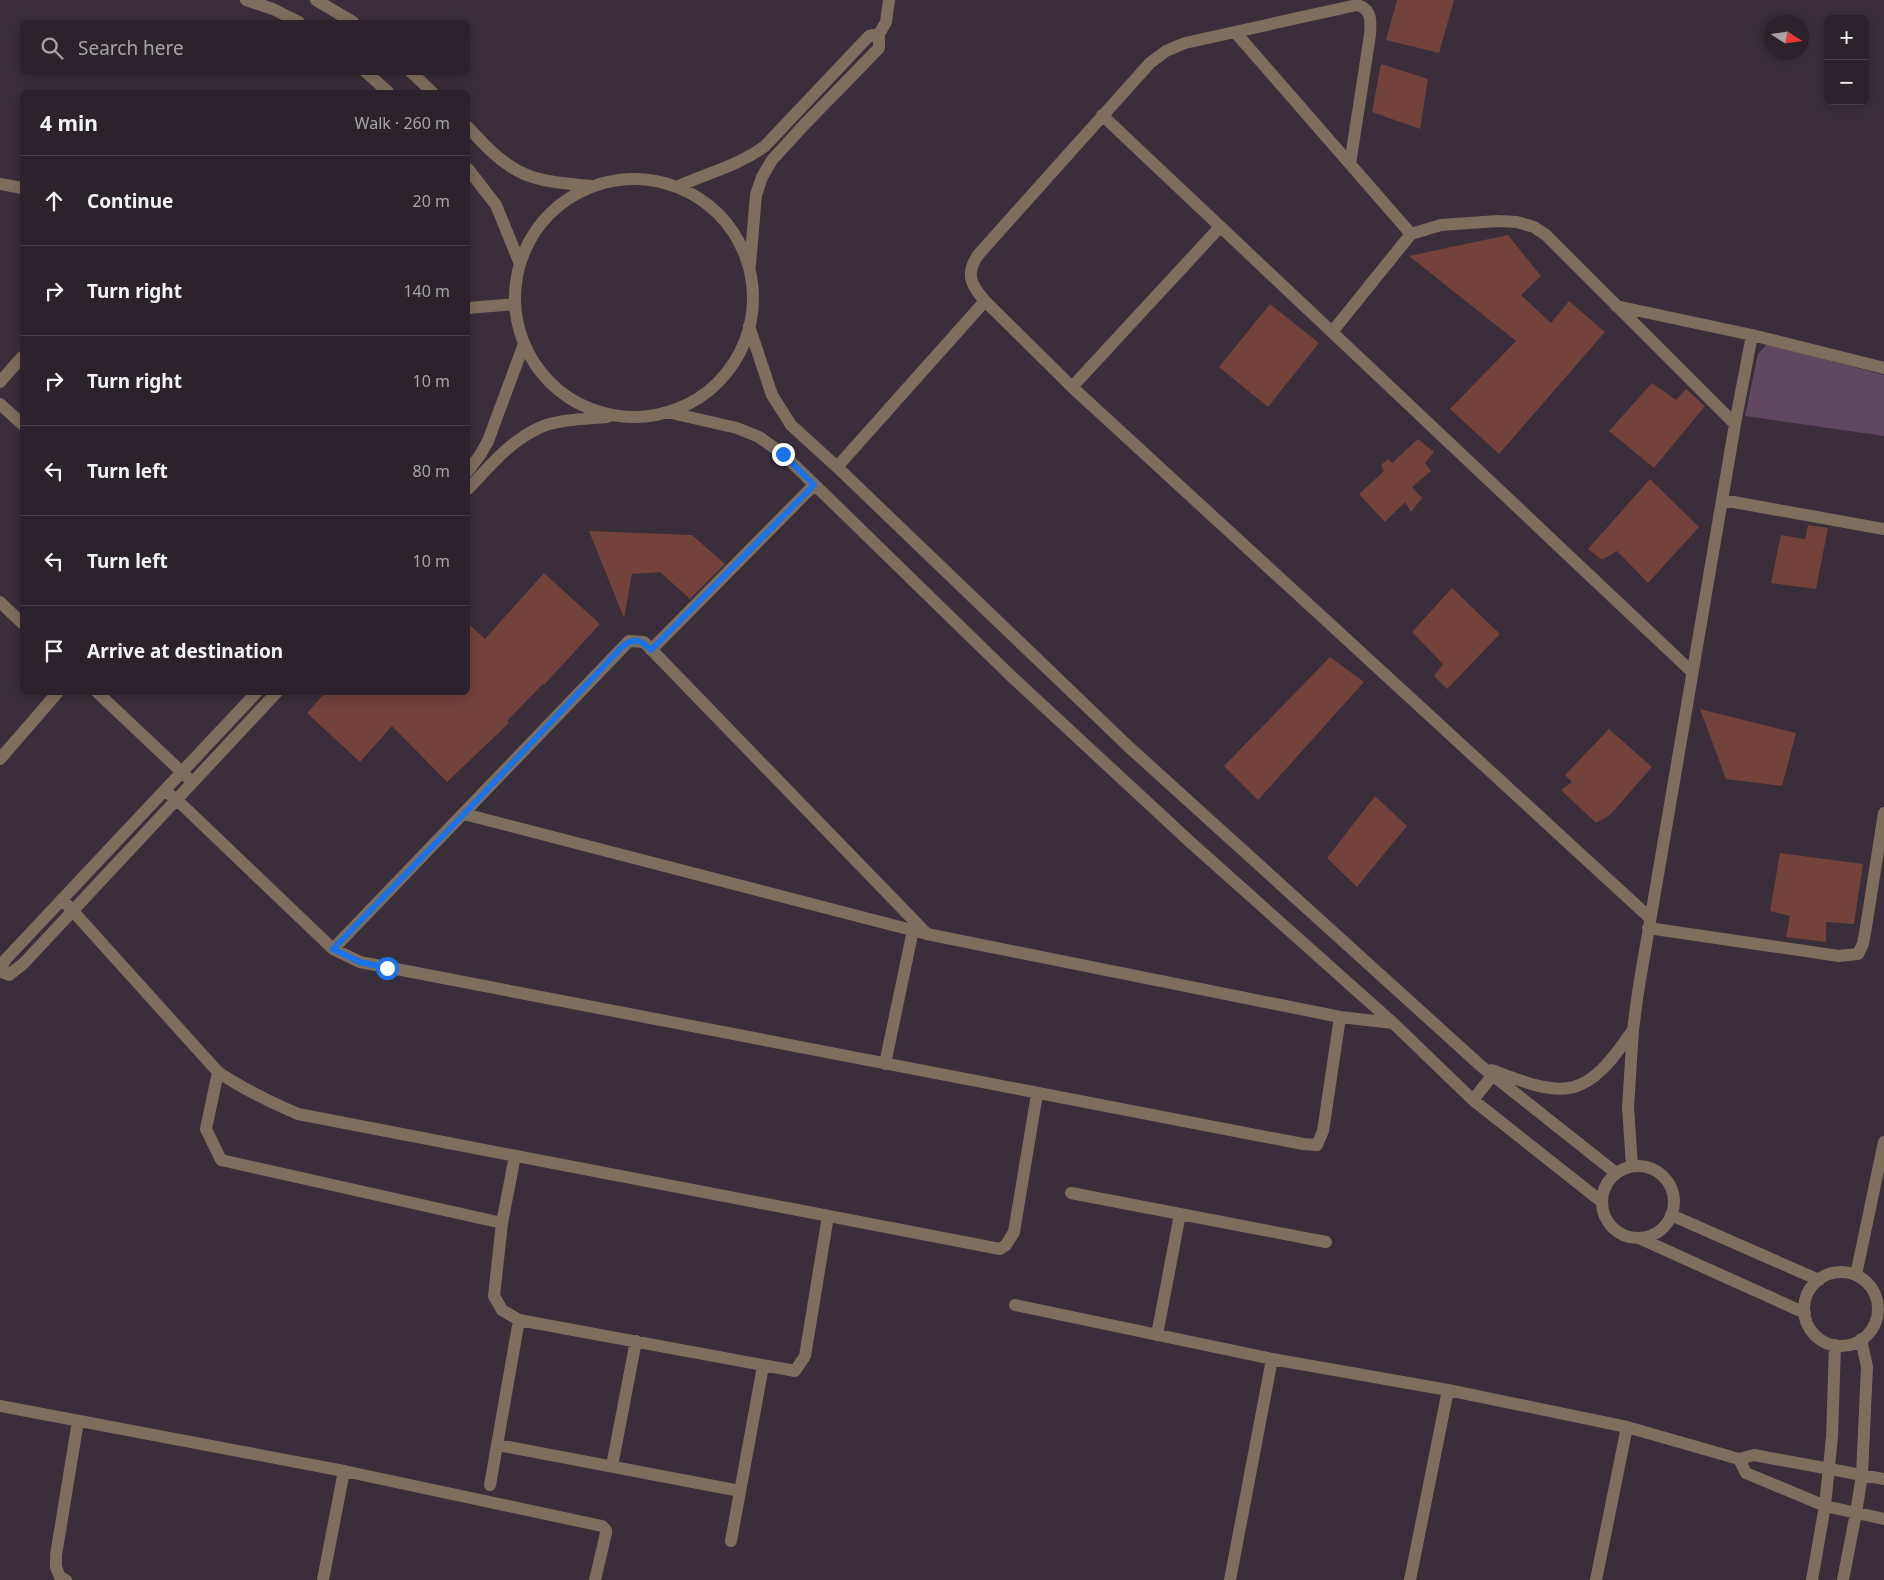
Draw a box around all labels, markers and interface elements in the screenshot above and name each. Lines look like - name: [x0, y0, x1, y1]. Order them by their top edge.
- north arrow: [1764, 15, 1809, 60]
- map controls: [1824, 15, 1869, 105]
- button: +: [1824, 15, 1869, 60]
- search box: [20, 20, 470, 75]
- icon: search: [38, 34, 66, 62]
- text: Search here: [78, 35, 184, 61]
- button: −: [1824, 60, 1869, 105]
- text: 4 min: [40, 109, 98, 137]
- text: Walk · 260 m: [355, 112, 450, 134]
- icon: ahead: [40, 187, 68, 215]
- text: Continue: [87, 188, 173, 214]
- text: 20 m: [413, 190, 450, 212]
- icon: right: [40, 277, 68, 305]
- text: Turn right: [87, 278, 182, 304]
- text: 140 m: [403, 280, 450, 302]
- icon: right: [40, 367, 68, 395]
- text: Turn right: [87, 368, 182, 394]
- text: 10 m: [413, 370, 450, 392]
- route end: [772, 443, 795, 466]
- icon: left: [40, 457, 68, 485]
- text: Turn left: [87, 458, 168, 484]
- text: 80 m: [413, 460, 450, 482]
- icon: left: [40, 547, 68, 575]
- text: Turn left: [87, 548, 168, 574]
- text: 10 m: [413, 550, 450, 572]
- icon: arrive: [40, 637, 68, 665]
- text: Arrive at destination: [87, 638, 283, 664]
- route start: [376, 957, 399, 980]

